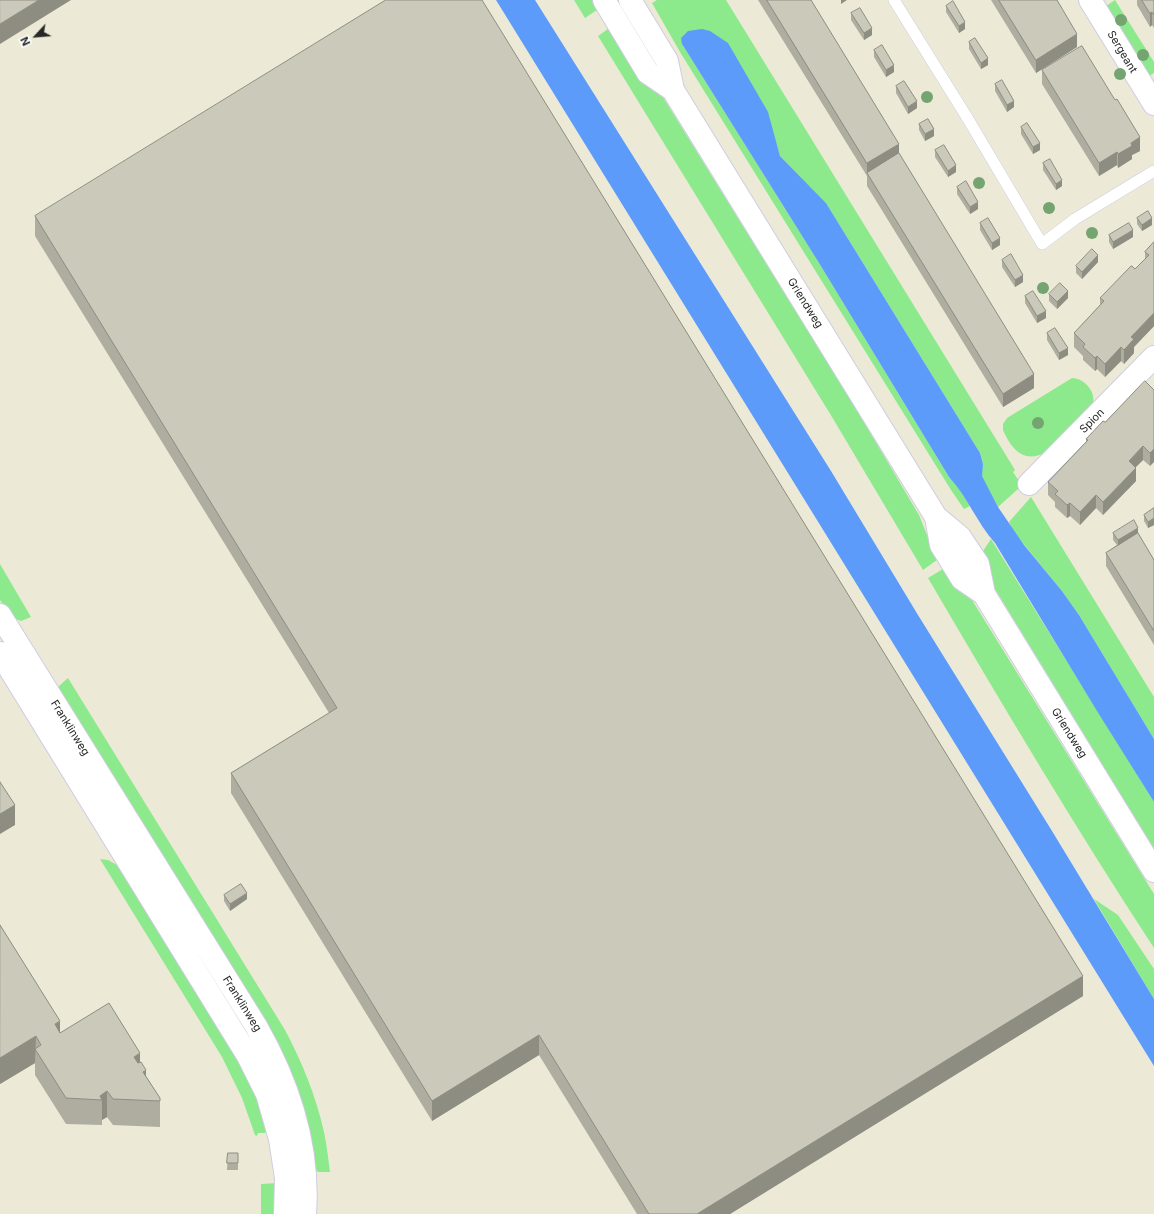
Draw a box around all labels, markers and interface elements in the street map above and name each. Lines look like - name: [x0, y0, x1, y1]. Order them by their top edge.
- north arrow: [16, 16, 56, 56]
- street label: Sergeant: [1104, 28, 1140, 76]
- text: N: [17, 34, 33, 48]
- street label: Griendweg: [784, 275, 826, 331]
- street label: Spion: [1077, 406, 1107, 436]
- street label: Franklinweg: [48, 698, 92, 758]
- street label: Griendweg: [1048, 705, 1090, 761]
- street label: Franklinweg: [220, 974, 264, 1034]

